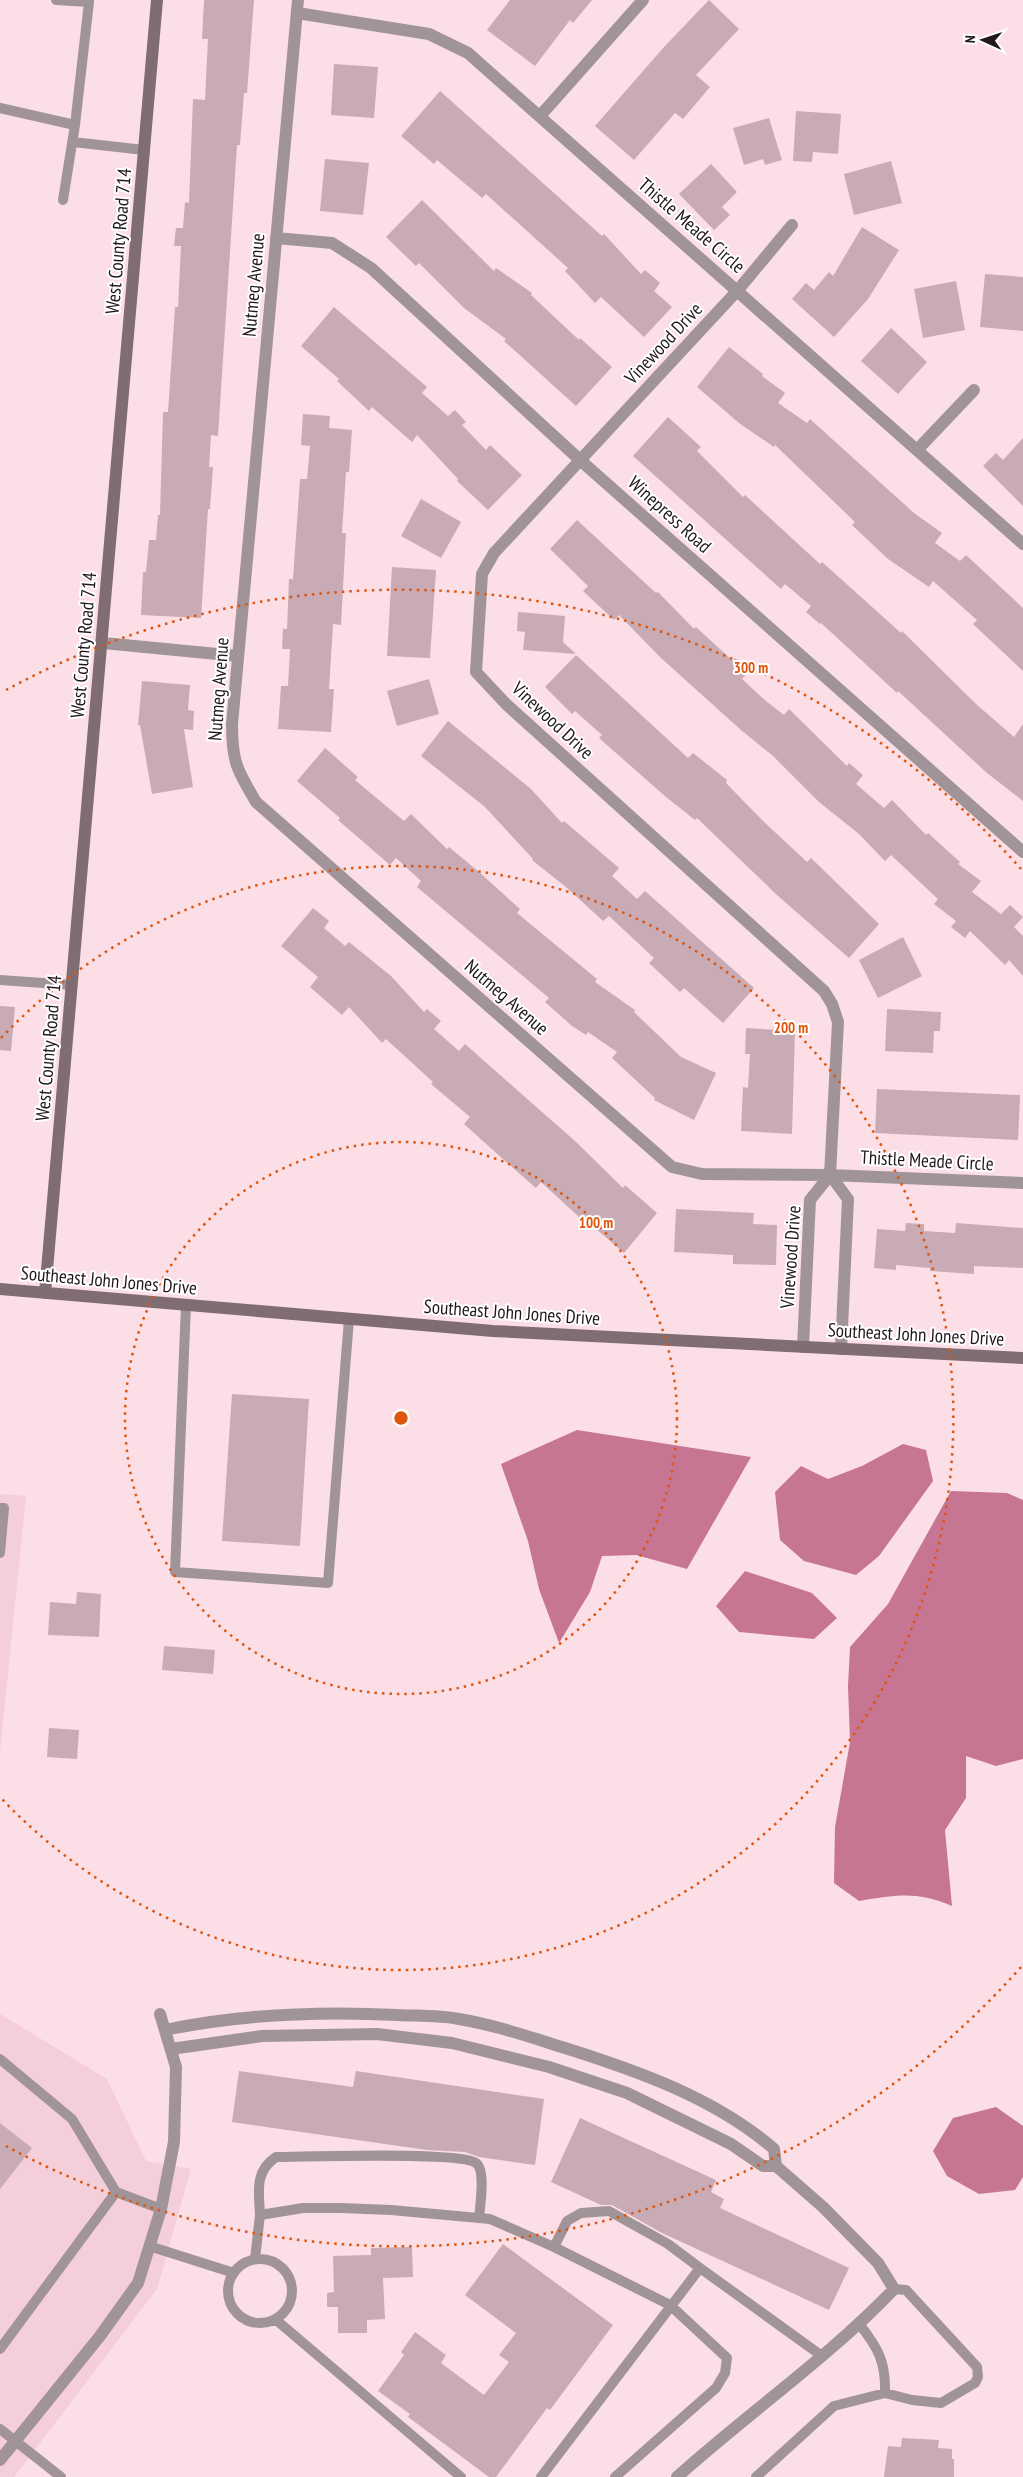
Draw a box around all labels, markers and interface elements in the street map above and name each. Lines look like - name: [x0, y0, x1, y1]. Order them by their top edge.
- north arrow: [958, 15, 1008, 65]
- text: N: [961, 35, 979, 44]
- street label: West County Road 714: [100, 167, 136, 315]
- street label: Thistle Meade Circle: [634, 172, 750, 278]
- street label: Nutmeg Avenue: [237, 232, 269, 338]
- street label: Vinewood Drive: [618, 297, 707, 390]
- street label: Winepress Road: [623, 470, 717, 558]
- street label: West County Road 714: [65, 571, 101, 719]
- street label: Nutmeg Avenue: [202, 636, 234, 741]
- text: 300 m: [734, 658, 768, 677]
- street label: Vinewood Drive: [506, 675, 599, 764]
- street label: Nutmeg Avenue: [460, 954, 554, 1040]
- street label: West County Road 714: [30, 974, 66, 1122]
- text: 200 m: [774, 1018, 808, 1037]
- street label: Thistle Meade Circle: [860, 1145, 995, 1175]
- street label: Vinewood Drive: [774, 1205, 806, 1310]
- text: 100 m: [579, 1213, 613, 1232]
- street label: Southeast John Jones Drive: [20, 1260, 198, 1300]
- street label: Southeast John Jones Drive: [423, 1294, 601, 1330]
- street label: Southeast John Jones Drive: [827, 1317, 1005, 1351]
- centre of rings: [392, 1409, 410, 1427]

